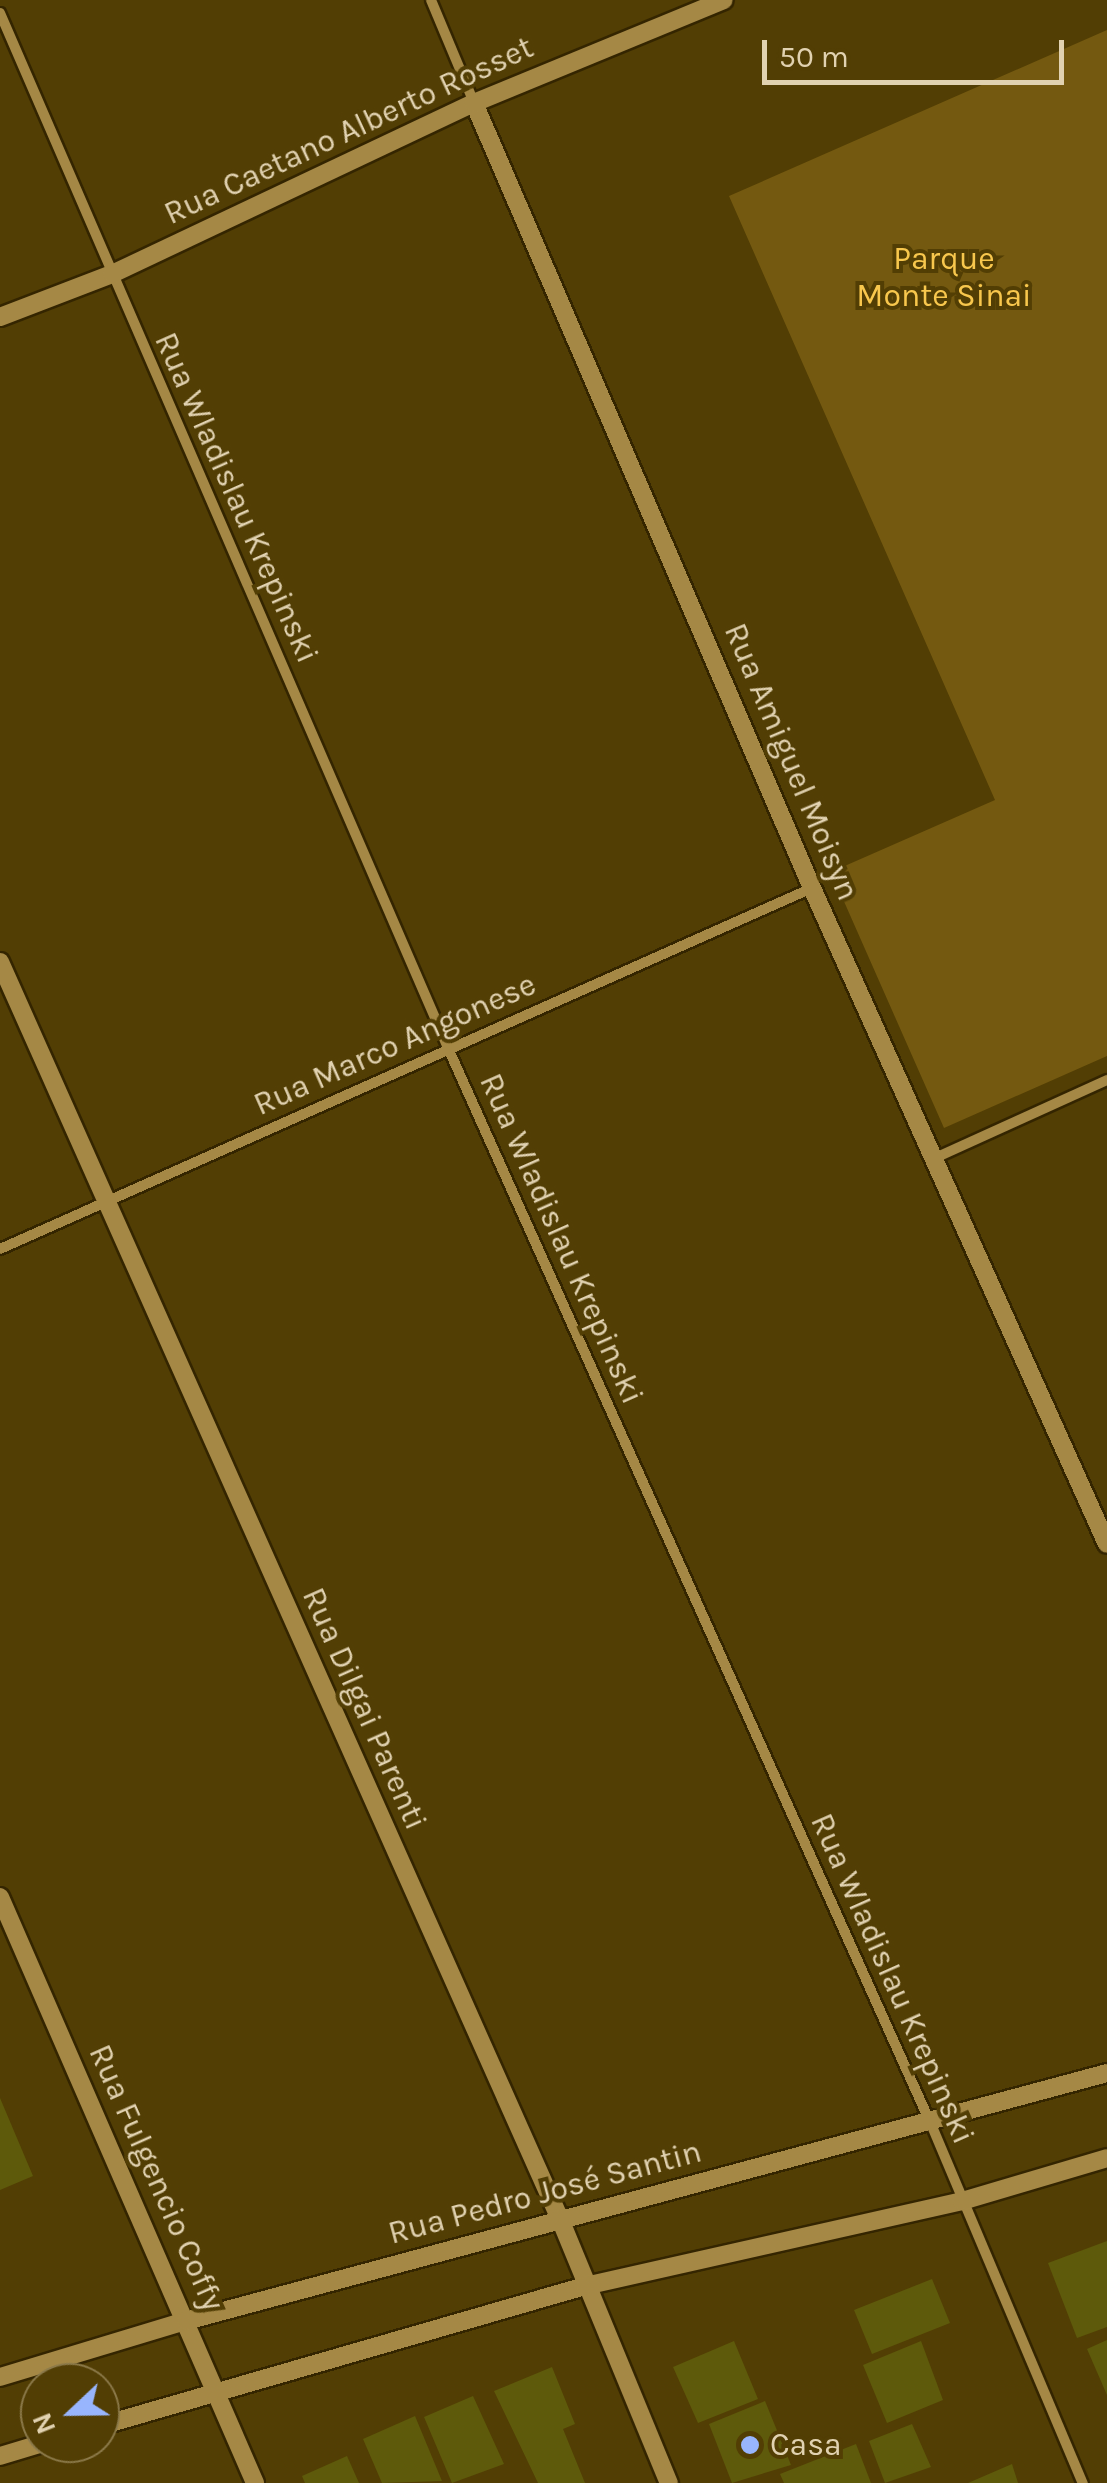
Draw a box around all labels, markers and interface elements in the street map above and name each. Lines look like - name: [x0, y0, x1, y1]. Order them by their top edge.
- scale bar: [767, 20, 1070, 82]
- street label: Rua Caetano Alberto Rosset: [158, 29, 540, 233]
- text: 50 m: [779, 39, 849, 75]
- park label: Parque Monte Sinai: [856, 241, 1032, 316]
- street label: Rua Wladislau Krepinski: [146, 327, 326, 669]
- street label: Rua Amiguel Moisyn: [715, 618, 867, 906]
- street label: Rua Marco Angonese: [248, 966, 542, 1124]
- street label: Rua Wladislau Krepinski: [471, 1068, 651, 1410]
- street label: Rua Dilgai Parenti: [293, 1582, 435, 1836]
- street label: Rua Wladislau Krepinski: [802, 1808, 982, 2150]
- street label: Rua Fulgencio Coffy: [80, 2039, 232, 2317]
- street label: Rua Pedro José Santin: [384, 2133, 706, 2253]
- north arrow: [20, 2363, 120, 2463]
- text: N: [25, 2408, 63, 2439]
- place label: Casa: [770, 2426, 842, 2464]
- marker: Casa: [739, 2434, 761, 2456]

